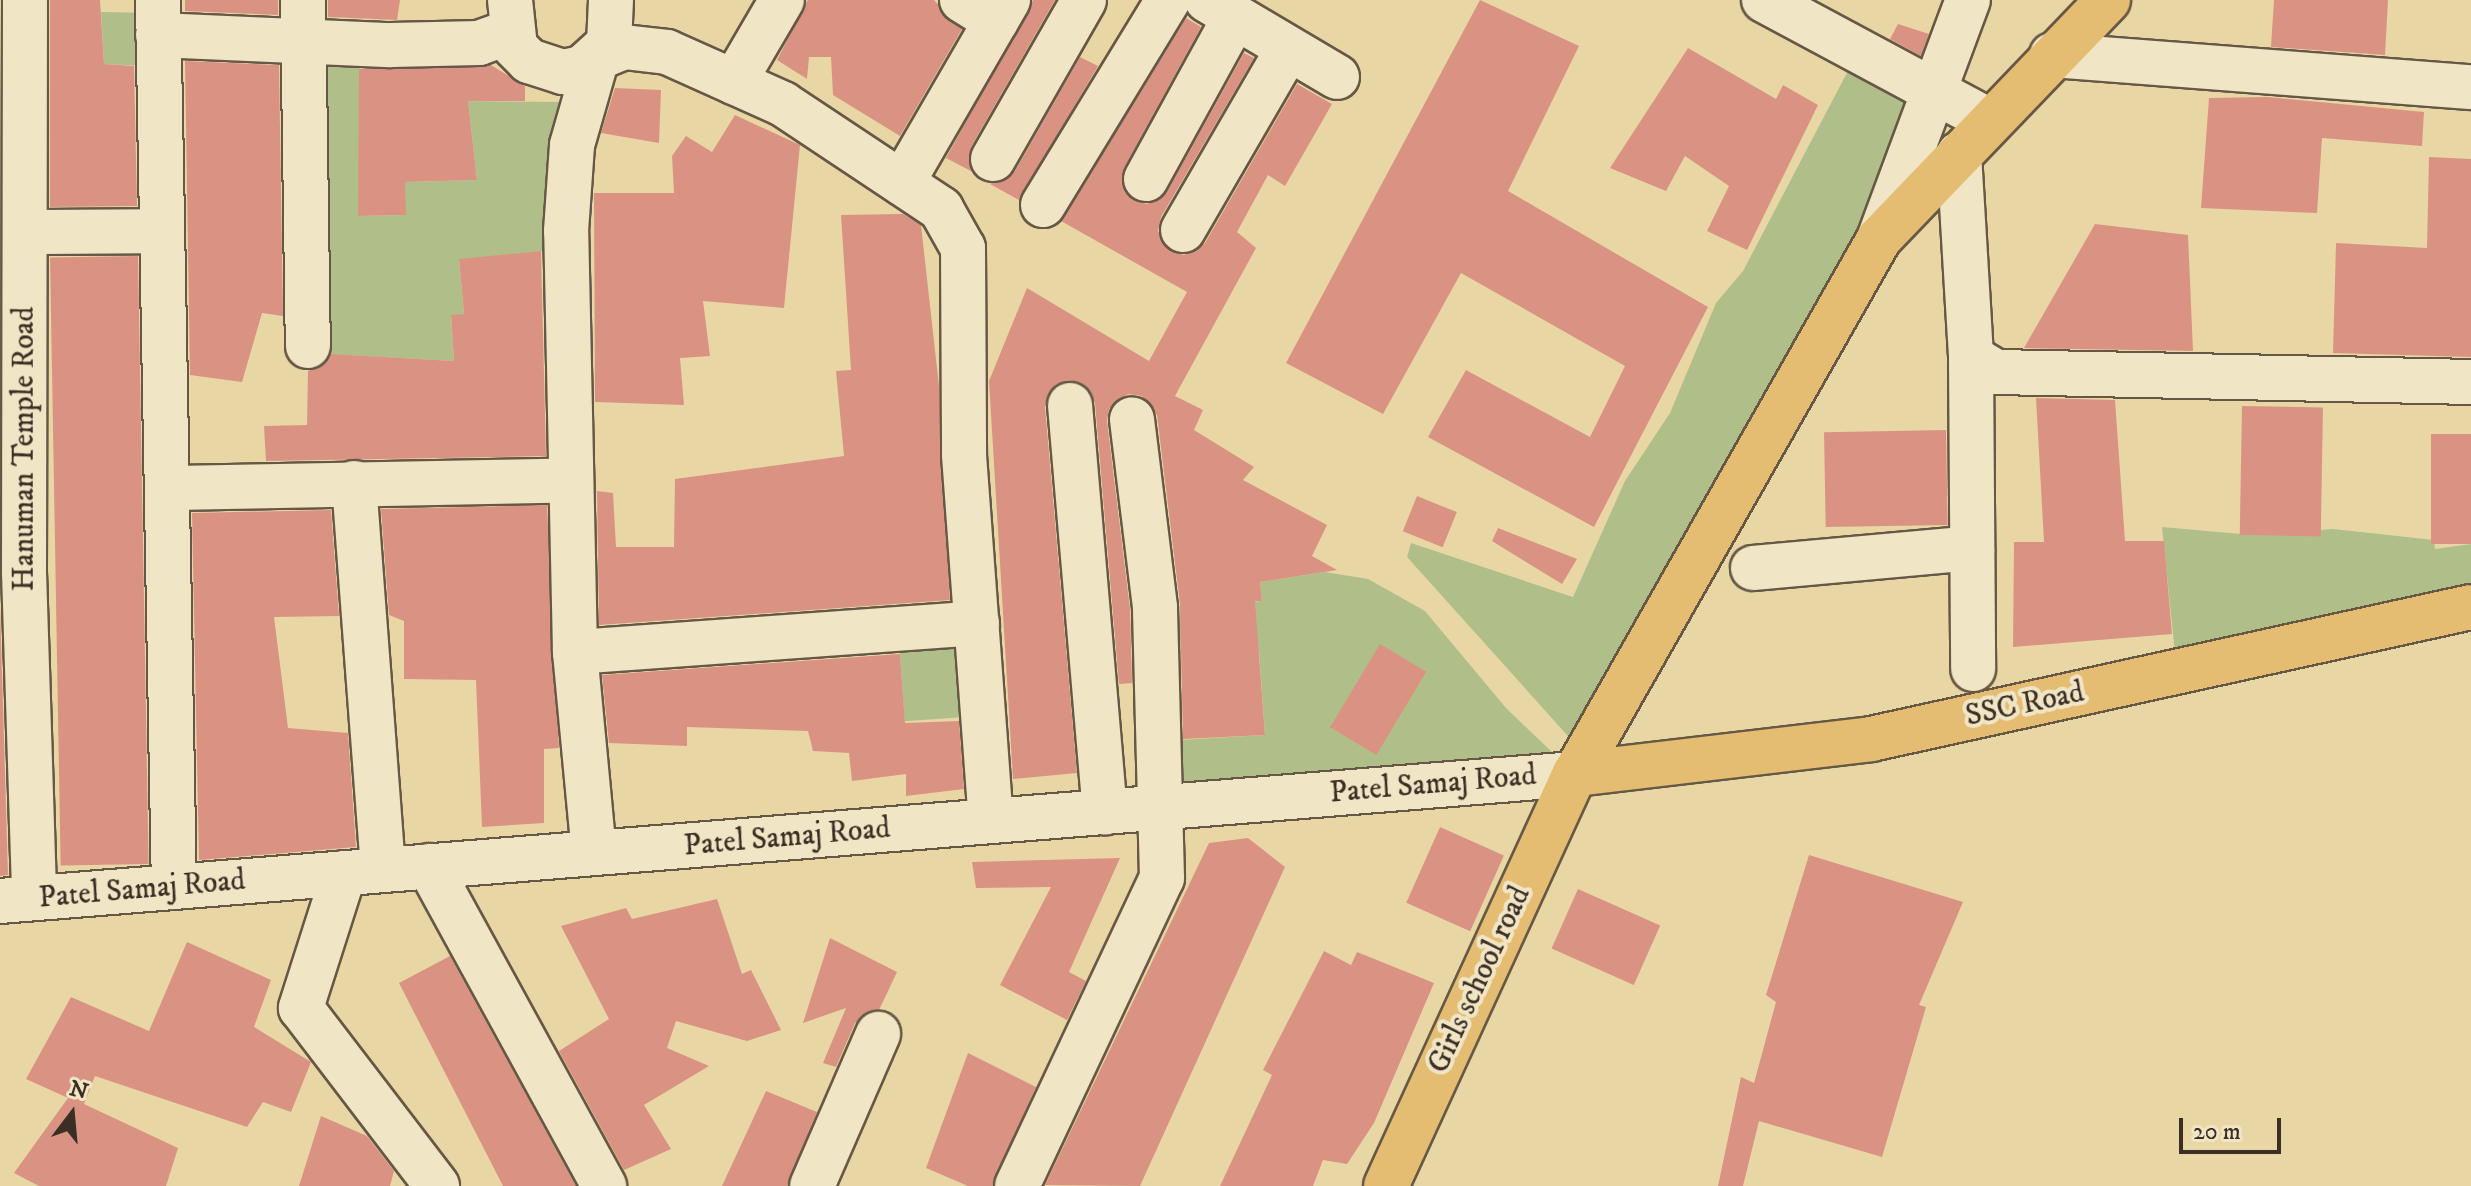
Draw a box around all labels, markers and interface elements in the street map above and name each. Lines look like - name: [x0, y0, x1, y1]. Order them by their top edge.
- street label: Hanuman Temple Road: [7, 307, 43, 591]
- street label: SSC Road: [1963, 675, 2087, 735]
- street label: Patel Samaj Road: [1328, 758, 1538, 812]
- street label: Patel Samaj Road: [682, 811, 892, 865]
- street label: Patel Samaj Road: [37, 863, 247, 917]
- street label: Girls school road: [1421, 881, 1539, 1079]
- north arrow: [32, 1074, 112, 1154]
- text: N: [66, 1075, 91, 1106]
- scale bar: [2183, 1102, 2285, 1152]
- text: 20 m: [2193, 1117, 2241, 1147]

